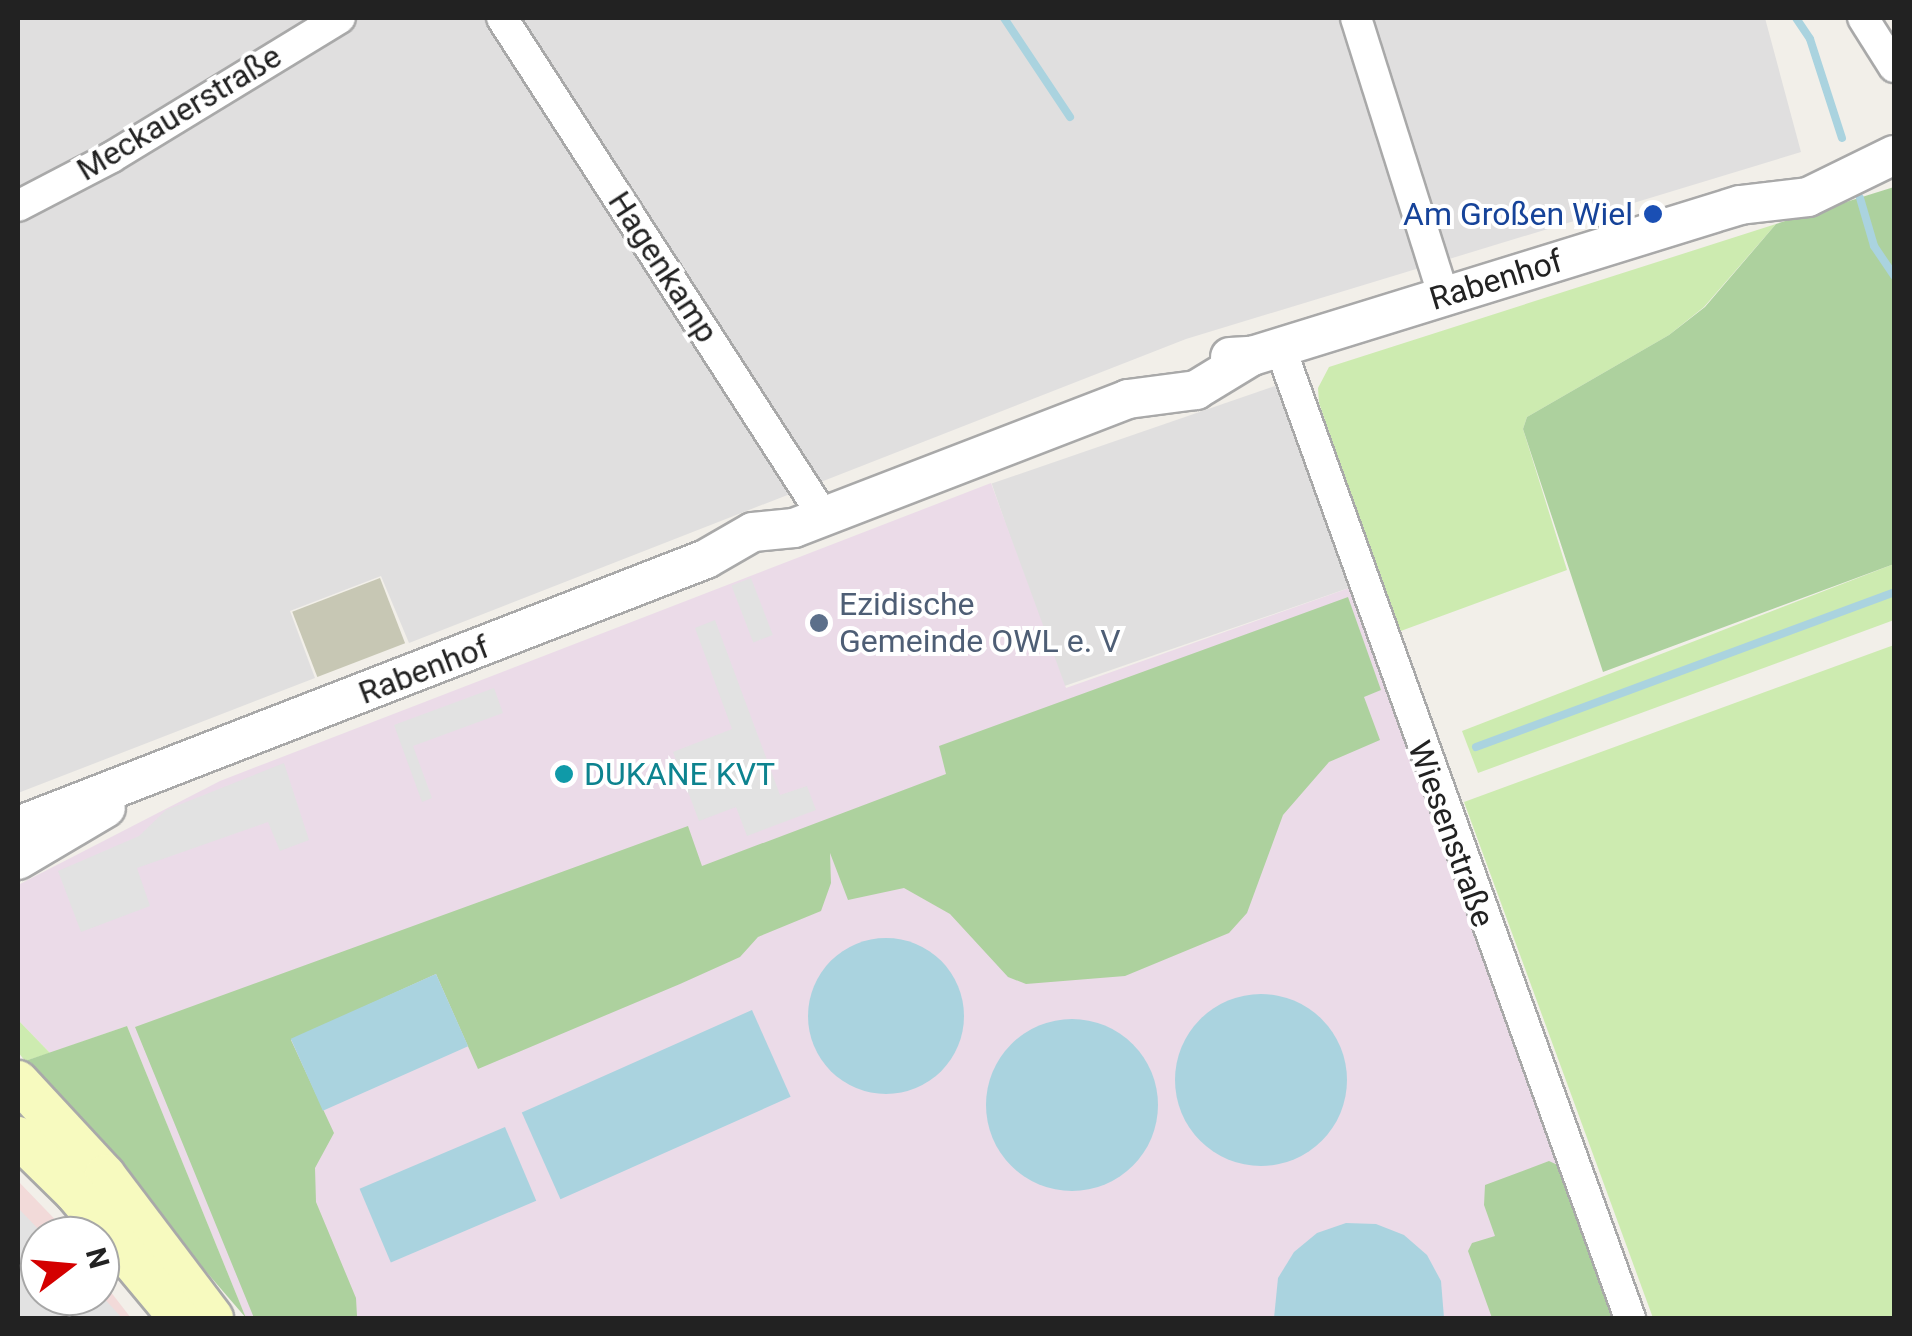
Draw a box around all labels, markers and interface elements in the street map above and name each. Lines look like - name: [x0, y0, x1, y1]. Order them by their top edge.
- street label: Meckauerstraße: [70, 37, 288, 189]
- street label: Hagenkamp: [600, 184, 726, 350]
- place label: Am Großen Wiel: [1403, 195, 1633, 233]
- marker: Am Großen Wiel: [1642, 203, 1664, 225]
- street label: Rabenhof: [1425, 242, 1567, 318]
- place label: Ezidische Gemeinde OWL e. V: [839, 586, 1120, 661]
- marker: Ezidische Gemeinde OWL e. V: [808, 612, 830, 634]
- street label: Rabenhof: [353, 628, 495, 712]
- street label: Wiesenstraße: [1400, 736, 1502, 932]
- place label: DUKANE KVT: [584, 755, 775, 793]
- marker: DUKANE KVT: [553, 763, 575, 785]
- north arrow: [20, 1216, 120, 1316]
- text: N: [79, 1244, 116, 1272]

